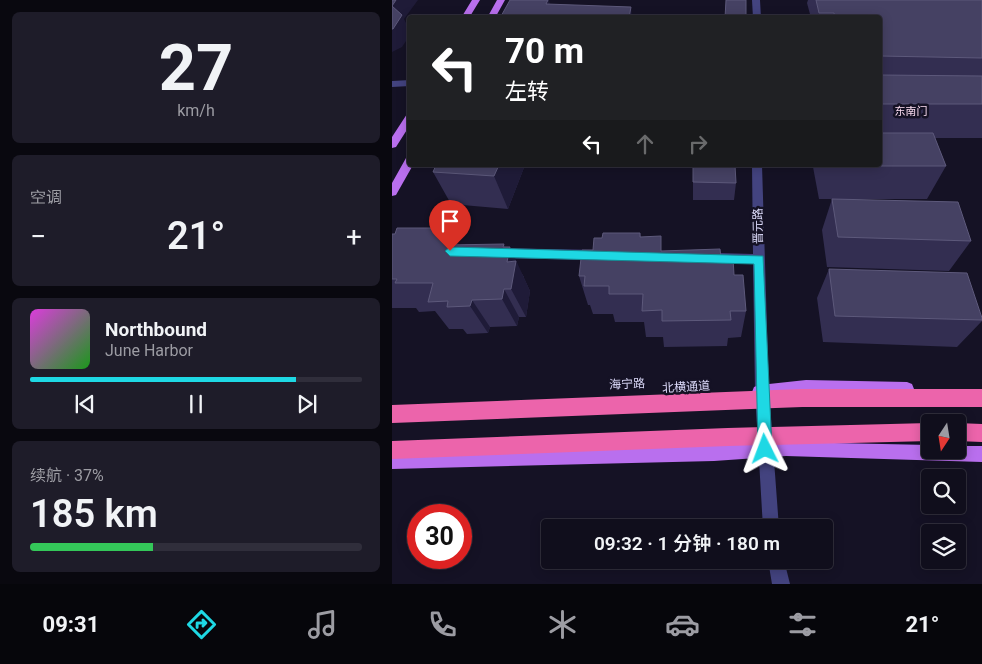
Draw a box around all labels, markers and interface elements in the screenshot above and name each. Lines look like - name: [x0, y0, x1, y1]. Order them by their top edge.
- text: 27: [159, 30, 233, 106]
- text: 70 m: [505, 31, 584, 72]
- icon: left: [422, 35, 487, 100]
- text: 左转: [505, 79, 549, 104]
- text: km/h: [177, 101, 215, 120]
- district label: 东南门: [895, 105, 928, 118]
- icon: left: [578, 130, 606, 158]
- icon: ahead: [631, 130, 659, 158]
- icon: right: [684, 130, 712, 158]
- text: 空调: [30, 188, 62, 207]
- pin: [429, 200, 471, 251]
- icon: arrive: [436, 207, 464, 235]
- street label: 晋元路: [751, 208, 765, 244]
- text: 21°: [167, 214, 225, 258]
- text: −: [30, 220, 46, 253]
- text: +: [346, 220, 362, 253]
- text: Northbound: [105, 318, 207, 341]
- text: June Harbor: [105, 341, 193, 360]
- street label: 海宁路: [609, 376, 645, 392]
- street label: 北横通道: [662, 379, 710, 395]
- icon: previous: [71, 390, 99, 418]
- icon: pause: [182, 390, 210, 418]
- icon: next: [293, 390, 321, 418]
- north arrow: [921, 414, 966, 459]
- map controls: [921, 414, 966, 569]
- position arrow: [738, 422, 790, 474]
- text: 续航 · 37%: [30, 466, 104, 485]
- button: search: [921, 469, 966, 514]
- text: 185 km: [30, 492, 158, 536]
- speed limit sign: 30: [407, 504, 472, 569]
- button: layers: [921, 524, 966, 569]
- text: 09:32 · 1 分钟 · 180 m: [594, 532, 780, 555]
- icon: directions: [184, 607, 219, 642]
- icon: music: [305, 607, 340, 642]
- icon: phone: [425, 607, 460, 642]
- icon: climate: [545, 607, 580, 642]
- icon: car: [665, 607, 700, 642]
- icon: filters: [785, 607, 820, 642]
- text: 09:31: [43, 612, 99, 637]
- text: 21°: [905, 612, 939, 637]

